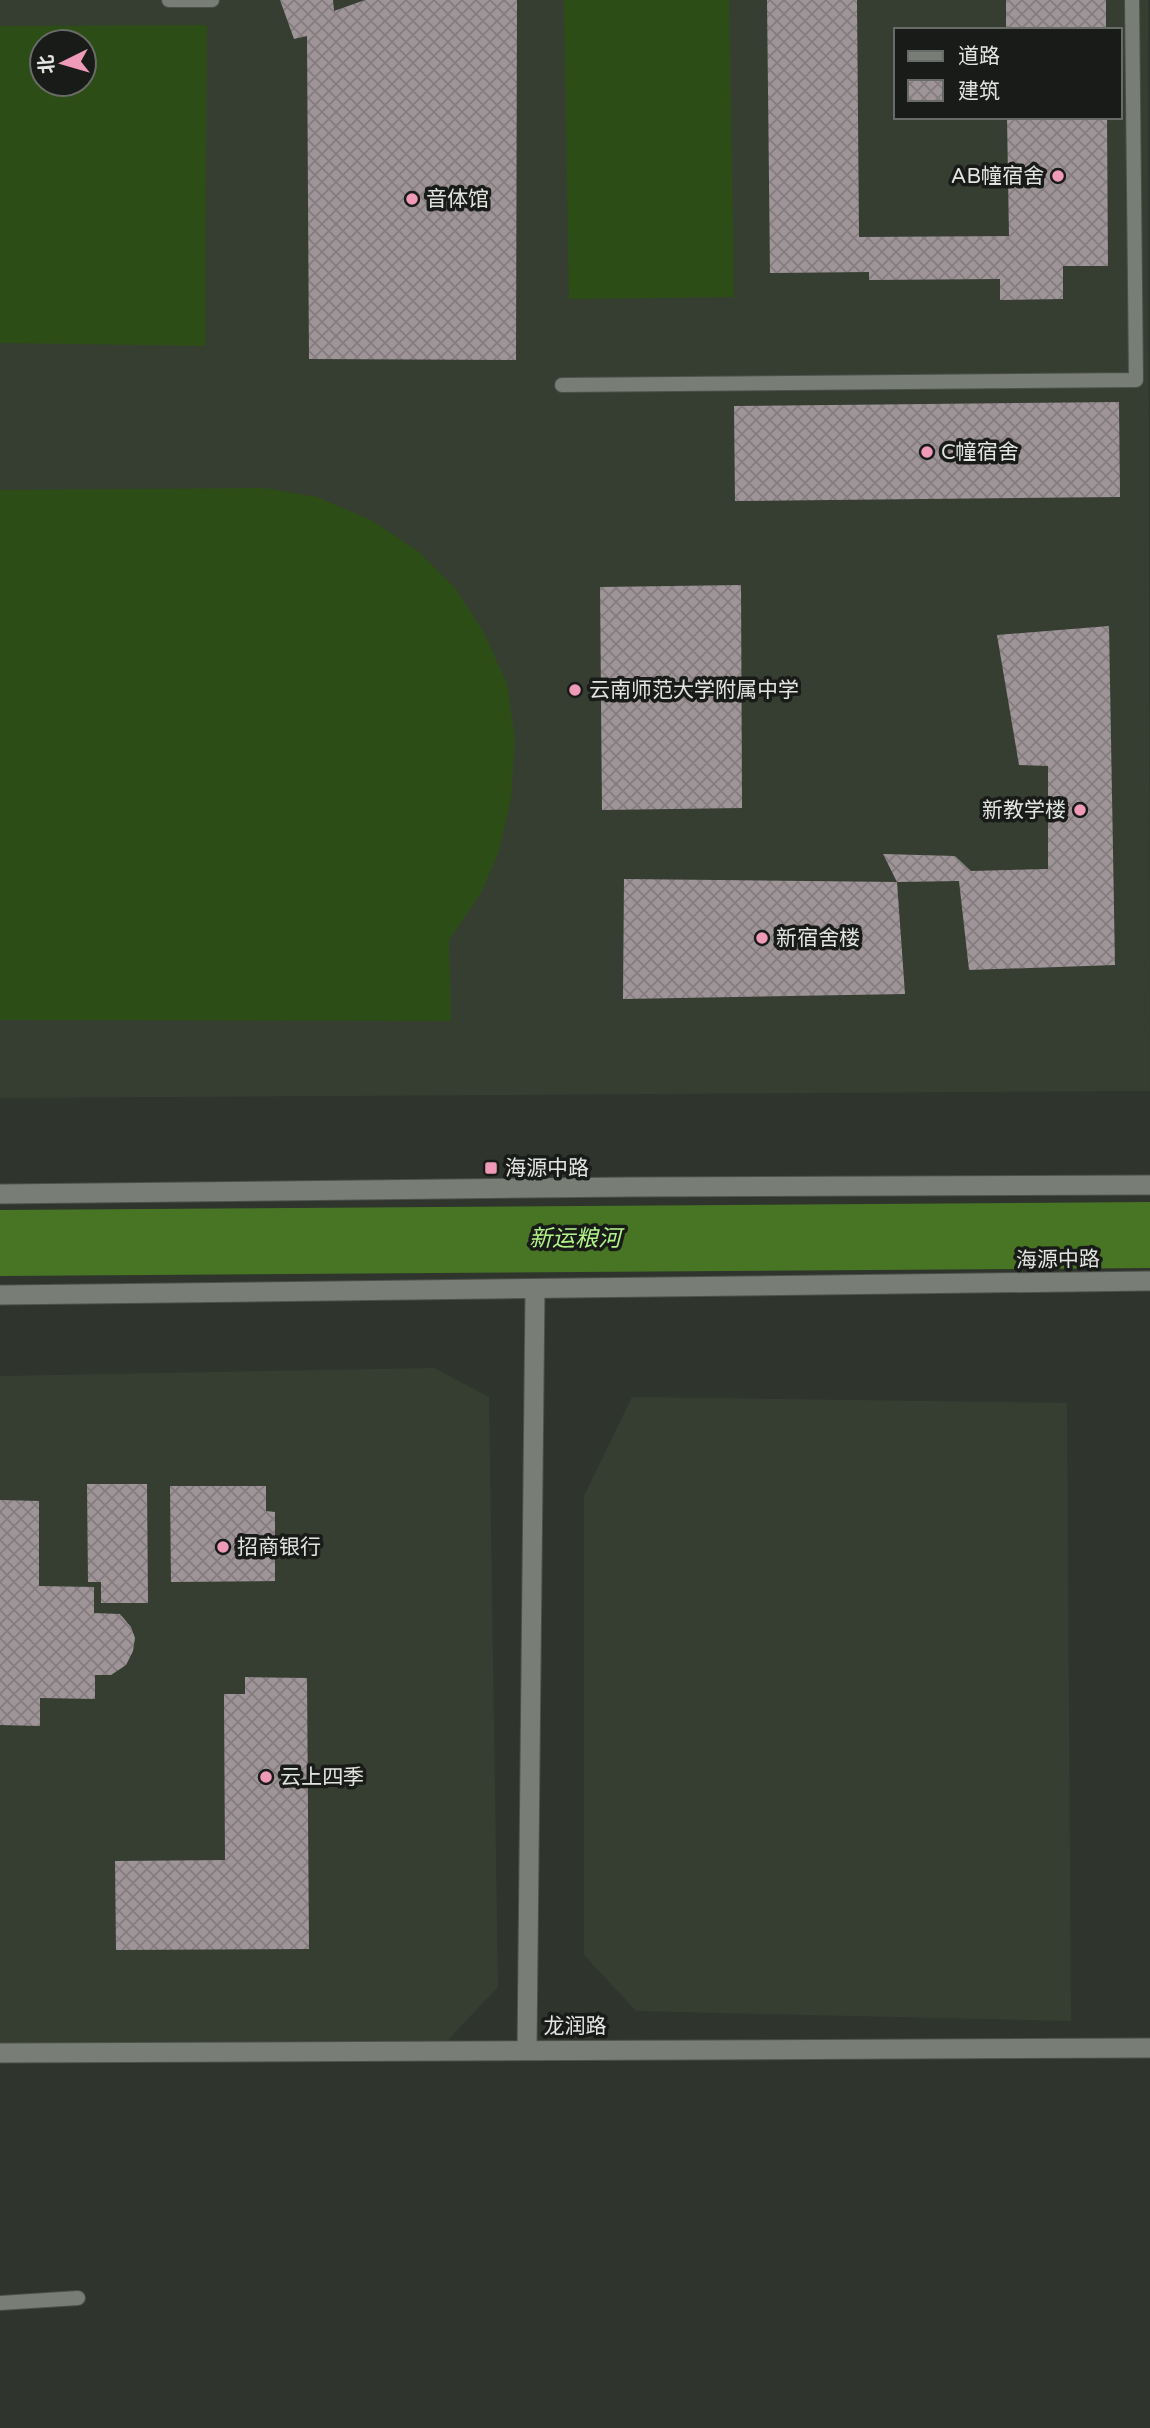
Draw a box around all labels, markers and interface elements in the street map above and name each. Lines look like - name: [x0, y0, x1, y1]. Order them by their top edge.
- north arrow: [28, 28, 98, 98]
- legend: [894, 28, 1122, 119]
- text: 道路: [958, 44, 1000, 69]
- text: 北: [35, 54, 59, 75]
- text: 建筑: [958, 79, 1000, 104]
- place label: AB幢宿舍: [951, 164, 1044, 189]
- marker: AB幢宿舍: [1050, 168, 1066, 184]
- place label: 音体馆: [426, 187, 489, 212]
- marker: 音体馆: [404, 191, 420, 207]
- place label: C幢宿舍: [941, 440, 1019, 465]
- marker: C幢宿舍: [919, 444, 935, 460]
- place label: 云南师范大学附属中学: [589, 678, 799, 703]
- marker: 云南师范大学附属中学: [567, 682, 583, 698]
- place label: 新教学楼: [982, 798, 1066, 823]
- marker: 新教学楼: [1072, 802, 1088, 818]
- place label: 新宿舍楼: [776, 926, 860, 951]
- marker: 新宿舍楼: [754, 930, 770, 946]
- place label: 海源中路: [505, 1156, 589, 1181]
- marker: 海源中路: [483, 1160, 499, 1176]
- water label: 新运粮河: [529, 1225, 625, 1253]
- street label: 海源中路: [1016, 1247, 1100, 1273]
- place label: 招商银行: [237, 1535, 321, 1560]
- marker: 招商银行: [215, 1539, 231, 1555]
- place label: 云上四季: [280, 1765, 364, 1790]
- marker: 云上四季: [258, 1769, 274, 1785]
- street label: 龙润路: [544, 2014, 607, 2039]

